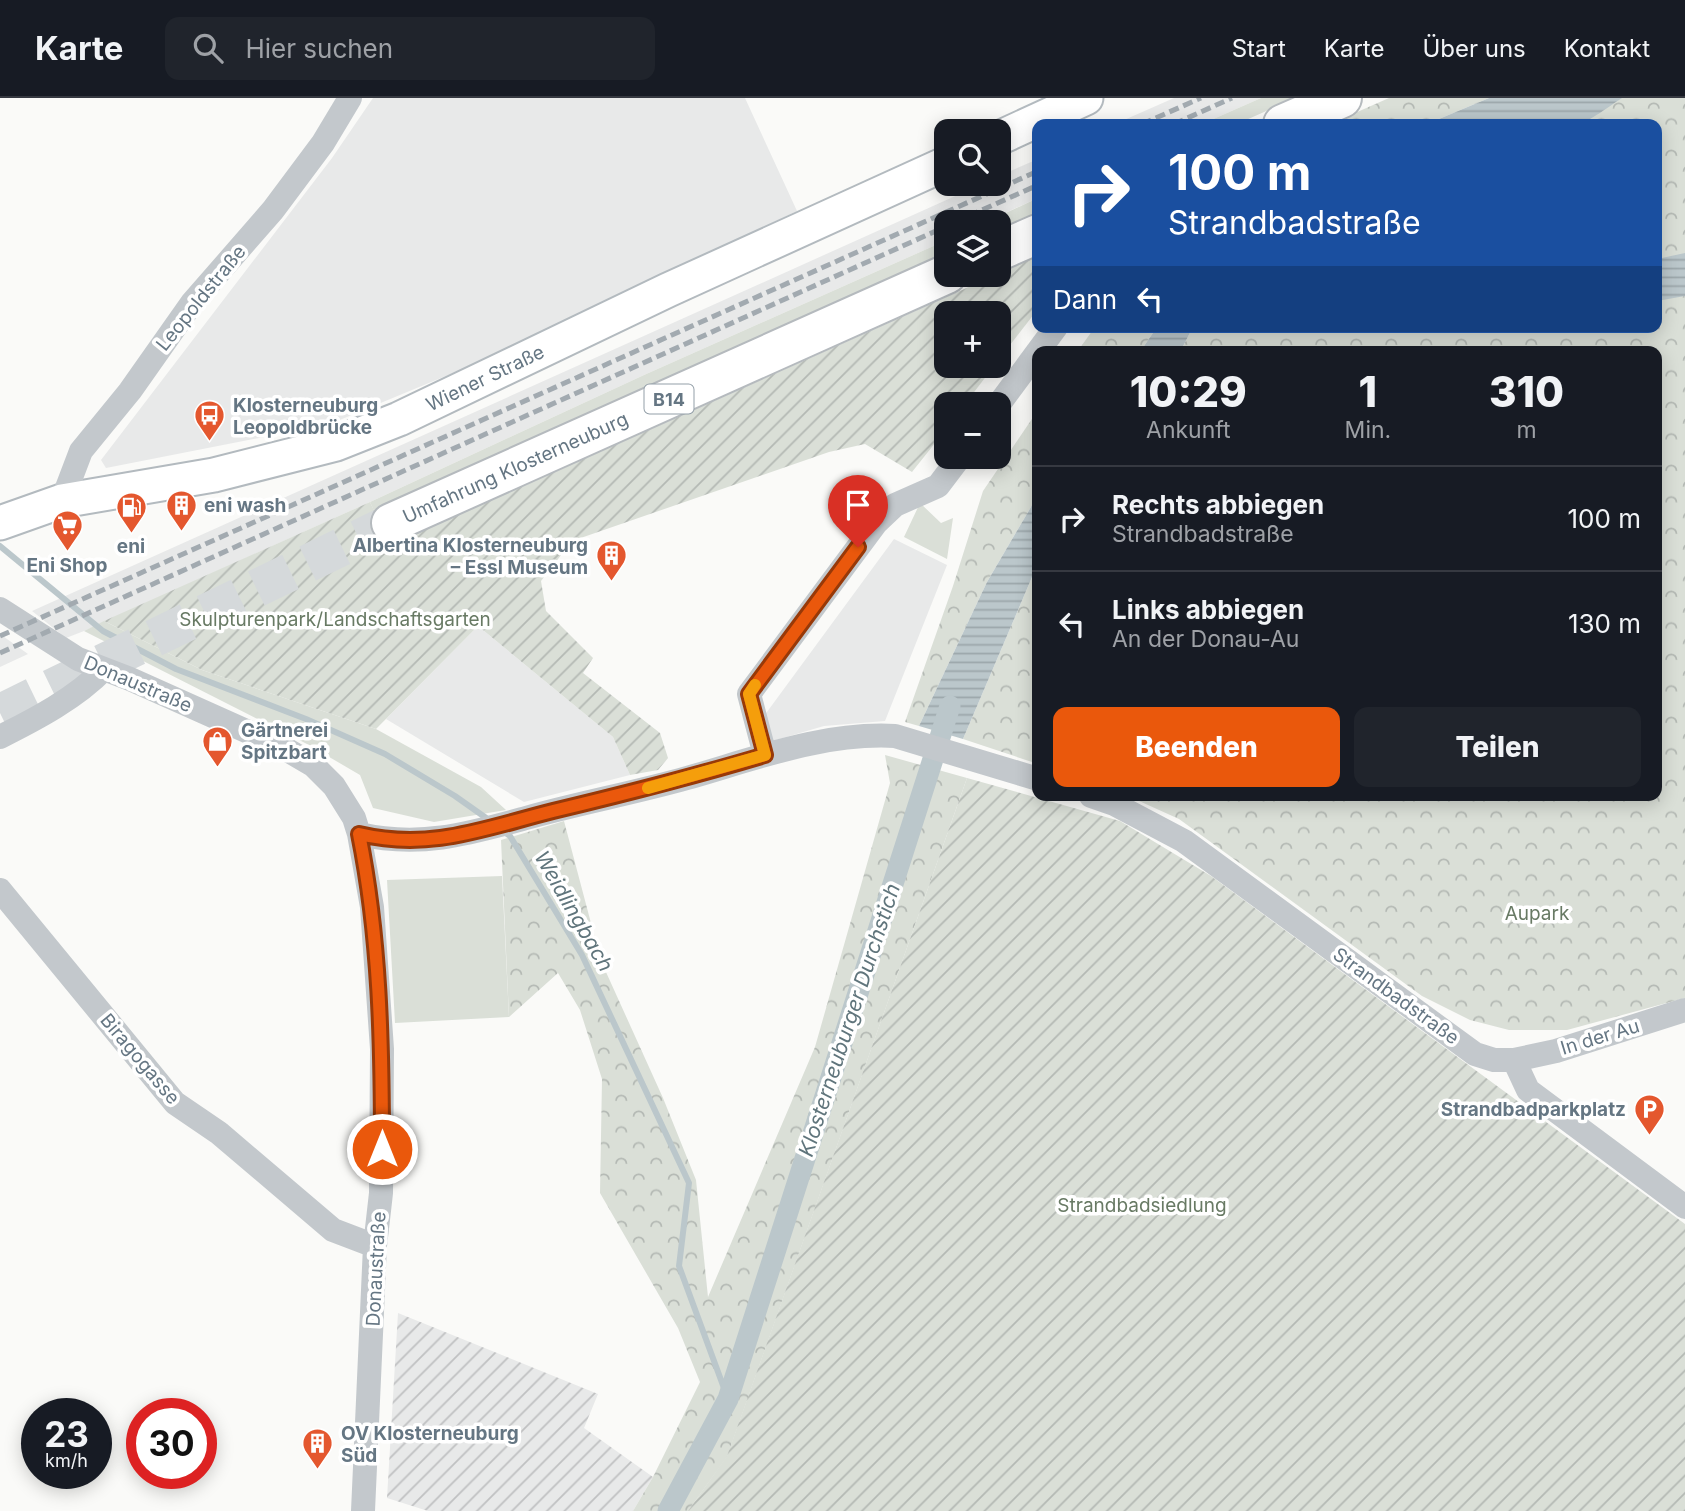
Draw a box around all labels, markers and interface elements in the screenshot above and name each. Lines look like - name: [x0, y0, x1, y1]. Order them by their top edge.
- search box: [165, 17, 655, 80]
- text: Karte: [35, 28, 123, 68]
- icon: search: [189, 29, 227, 67]
- text: Hier suchen: [245, 33, 393, 64]
- text: Start: [1232, 34, 1286, 63]
- text: Karte: [1324, 34, 1384, 63]
- text: Über uns: [1422, 34, 1526, 63]
- text: Kontakt: [1564, 34, 1650, 63]
- map controls: [934, 119, 1011, 469]
- button: search: [934, 119, 1011, 196]
- text: 100 m: [1168, 143, 1312, 202]
- icon: right: [1053, 147, 1144, 238]
- text: Strandbadstraße: [1168, 203, 1421, 242]
- button: layers: [934, 210, 1011, 287]
- street label: Leopoldstraße: [151, 241, 251, 355]
- icon: left: [1131, 280, 1169, 318]
- text: Dann: [1053, 284, 1117, 315]
- button: +: [934, 301, 1011, 378]
- street label: Wiener Straße: [422, 340, 548, 416]
- text: 10:29: [1130, 366, 1247, 417]
- text: 1: [1359, 366, 1377, 417]
- text: 310: [1489, 366, 1564, 417]
- road number: B14: [644, 384, 694, 414]
- button: −: [934, 392, 1011, 469]
- place label: Klosterneuburg Leopoldbrücke: [233, 394, 378, 439]
- bus stop icon: Klosterneuburg Leopoldbrücke: [193, 399, 227, 443]
- street label: Umfahrung Klosterneuburg: [399, 407, 631, 528]
- text: Ankunft: [1146, 416, 1231, 444]
- text: Min.: [1345, 416, 1391, 444]
- text: m: [1517, 416, 1537, 444]
- pin: [828, 475, 888, 547]
- icon: arrive: [839, 486, 877, 524]
- building icon: eni wash: [164, 488, 198, 532]
- text: Rechts abbiegen: [1112, 489, 1324, 520]
- fuel station icon: eni: [114, 490, 148, 534]
- place label: eni wash: [204, 494, 286, 517]
- icon: right: [1053, 500, 1091, 538]
- text: 100 m: [1568, 503, 1641, 534]
- supermarket icon: Eni Shop: [50, 509, 84, 553]
- text: Strandbadstraße: [1112, 520, 1294, 548]
- place label: Albertina Klosterneuburg – Essl Museum: [353, 534, 588, 579]
- place label: eni: [117, 535, 145, 558]
- building icon: Albertina Klosterneuburg – Essl Museum: [594, 539, 628, 583]
- place label: Eni Shop: [27, 554, 107, 577]
- text: Links abbiegen: [1112, 594, 1304, 625]
- icon: left: [1053, 605, 1091, 643]
- park label: Skulpturenpark/Landschaftsgarten: [179, 608, 491, 631]
- text: 130 m: [1568, 608, 1641, 639]
- text: An der Donau-Au: [1112, 625, 1299, 653]
- street label: Donaustraße: [81, 651, 195, 717]
- button: Beenden: [1053, 707, 1340, 787]
- button: Teilen: [1354, 707, 1641, 787]
- place label: Gärtnerei Spitzbart: [241, 719, 328, 764]
- shop icon: Gärtnerei Spitzbart: [201, 724, 235, 768]
- water label: Weidlingbach: [529, 846, 619, 976]
- water label: Klosterneuburger Durchstich: [793, 880, 905, 1160]
- park label: Aupark: [1505, 902, 1570, 925]
- street label: Strandbadstraße: [1329, 943, 1463, 1049]
- street label: Biragogasse: [95, 1009, 185, 1109]
- street label: In der Au: [1558, 1014, 1642, 1060]
- parking icon: Strandbadparkplatz: [1632, 1092, 1666, 1136]
- place label: Strandbadparkplatz: [1441, 1098, 1626, 1121]
- position arrow: [345, 1112, 419, 1186]
- park label: Strandbadsiedlung: [1057, 1194, 1227, 1217]
- street label: Donaustraße: [362, 1211, 390, 1327]
- speed limit sign: 30: [126, 1398, 217, 1489]
- text: 23: [44, 1413, 89, 1455]
- place label: OV Klosterneuburg Süd: [341, 1422, 519, 1467]
- building icon: OV Klosterneuburg Süd: [301, 1427, 335, 1471]
- text: km/h: [45, 1450, 88, 1471]

